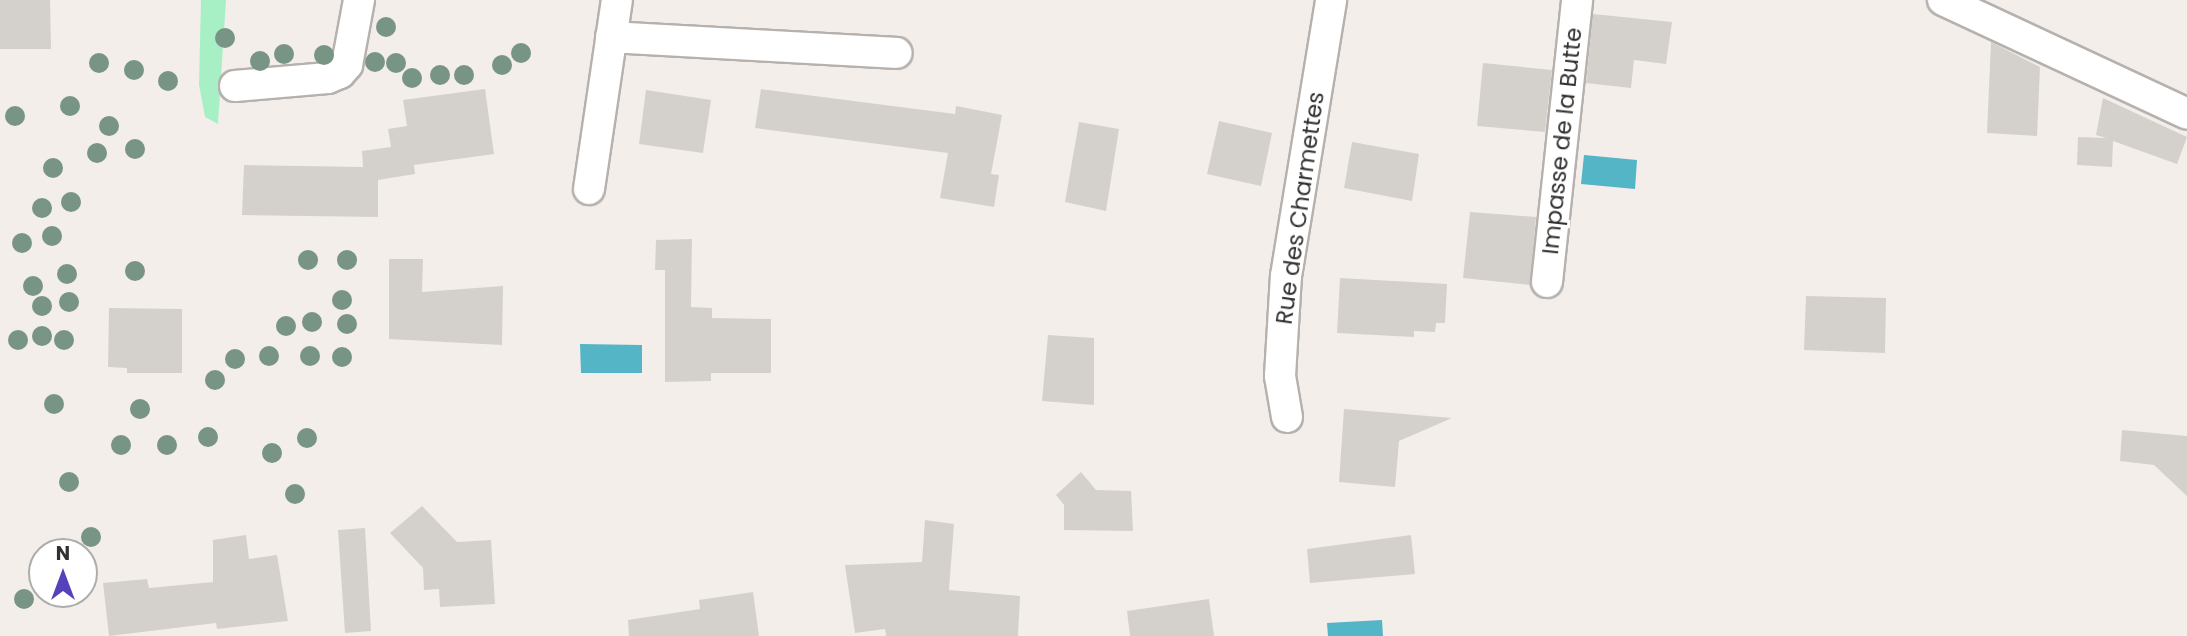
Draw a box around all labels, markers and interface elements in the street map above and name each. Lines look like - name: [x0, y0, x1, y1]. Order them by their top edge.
- street label: Impasse de la Butte: [1536, 26, 1588, 256]
- street label: Rue des Charmettes: [1270, 90, 1330, 326]
- north arrow: [28, 538, 98, 608]
- text: N: [56, 540, 70, 567]

